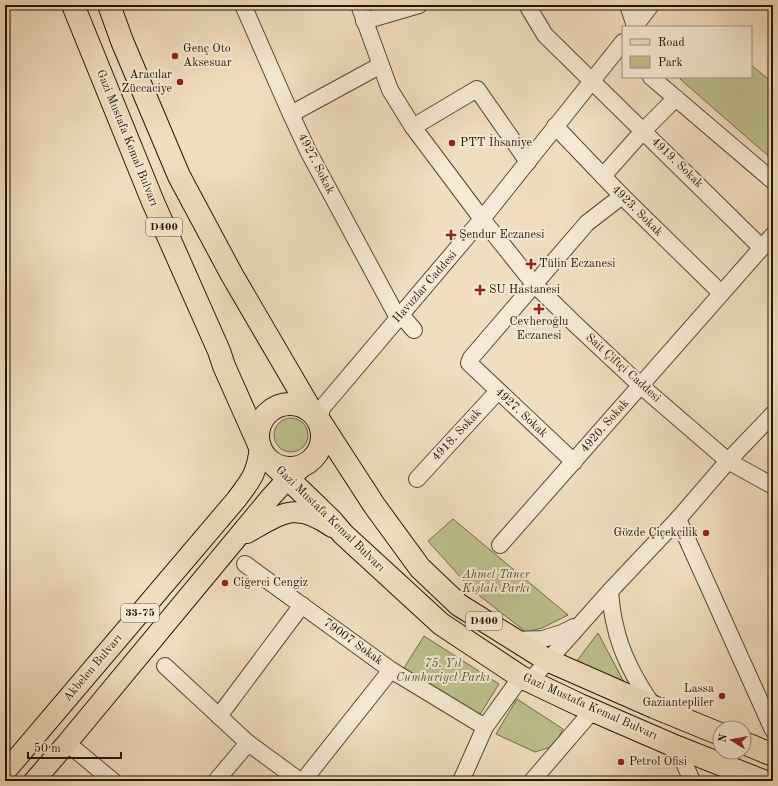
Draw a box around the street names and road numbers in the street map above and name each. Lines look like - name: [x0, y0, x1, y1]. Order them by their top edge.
- street label: Gazi Mustafa Kemal Bulvarı: [94, 68, 160, 208]
- street label: 4927. Sokak: [296, 132, 336, 196]
- street label: 4919. Sokak: [649, 136, 705, 190]
- street label: 4923. Sokak: [609, 183, 665, 239]
- road number: D400: [146, 218, 182, 236]
- street label: Havuzlar Caddesi: [391, 249, 459, 325]
- street label: Sait Çiftçi Caddesi: [583, 331, 663, 405]
- street label: 4927. Sokak: [493, 386, 549, 440]
- street label: 4920. Sokak: [579, 397, 631, 455]
- street label: 4918. Sokak: [430, 407, 484, 463]
- street label: Gazi Mustafa Kemal Bulvarı: [273, 464, 387, 574]
- road number: 33-75: [121, 604, 159, 622]
- road number: D400: [466, 612, 502, 630]
- street label: 79007 Sokak: [321, 617, 385, 667]
- street label: Akbelen Bulvarı: [62, 632, 124, 704]
- street label: Gazi Mustafa Kemal Bulvarı: [521, 672, 659, 742]

